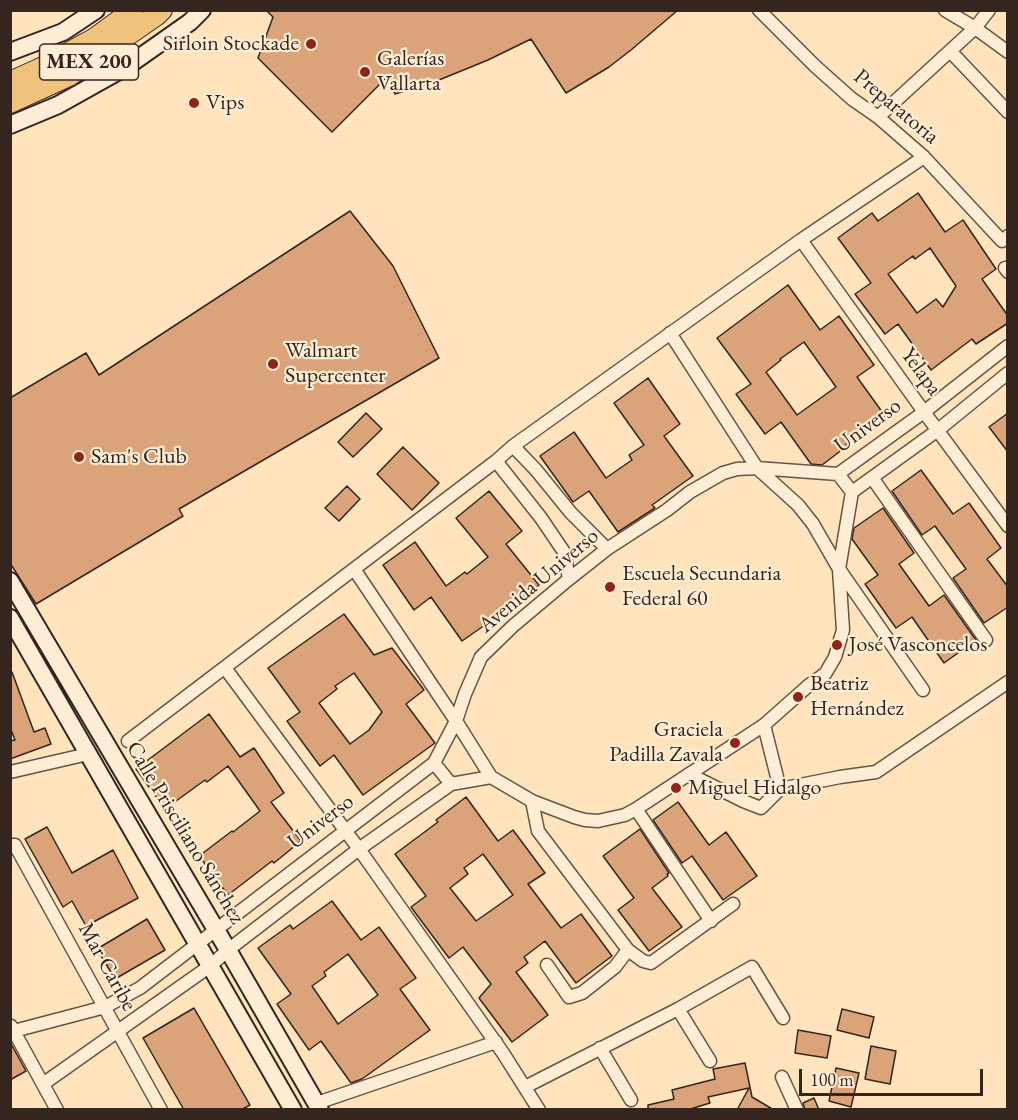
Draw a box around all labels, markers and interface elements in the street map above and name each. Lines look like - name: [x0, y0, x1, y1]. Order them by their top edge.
- place label: Sirloin Stockade: [163, 31, 299, 57]
- marker: Sirloin Stockade: [304, 37, 318, 51]
- road number: MEX 200: [40, 44, 138, 80]
- place label: Galerías Vallarta: [377, 46, 444, 98]
- street label: Preparatoria: [848, 64, 944, 150]
- marker: Galerías Vallarta: [358, 65, 372, 79]
- place label: Vips: [206, 90, 244, 116]
- marker: Vips: [187, 96, 201, 110]
- place label: Walmart Supercenter: [285, 338, 386, 390]
- street label: Yelapa: [895, 343, 947, 401]
- marker: Walmart Supercenter: [266, 357, 280, 371]
- street label: Universo: [829, 393, 907, 459]
- place label: Sam's Club: [91, 444, 187, 470]
- marker: Sam's Club: [72, 450, 86, 464]
- street label: Avenida Universo: [473, 523, 605, 639]
- place label: Escuela Secundaria Federal 60: [622, 561, 781, 612]
- marker: Escuela Secundaria Federal 60: [603, 580, 617, 594]
- place label: José Vasconcelos: [849, 632, 987, 658]
- marker: José Vasconcelos: [830, 638, 844, 652]
- place label: Beatriz Hernández: [810, 671, 904, 722]
- marker: Beatriz Hernández: [791, 690, 805, 704]
- place label: Graciela Padilla Zavala: [609, 717, 723, 768]
- marker: Graciela Padilla Zavala: [728, 736, 742, 750]
- street label: Calle Prisciliano Sánchez: [120, 737, 250, 929]
- place label: Miguel Hidalgo: [688, 775, 821, 801]
- marker: Miguel Hidalgo: [669, 781, 683, 795]
- street label: Universo: [283, 789, 359, 855]
- street label: Mar Caribe: [72, 918, 142, 1016]
- scale bar: [802, 1057, 986, 1095]
- text: 100 m: [810, 1068, 854, 1091]

